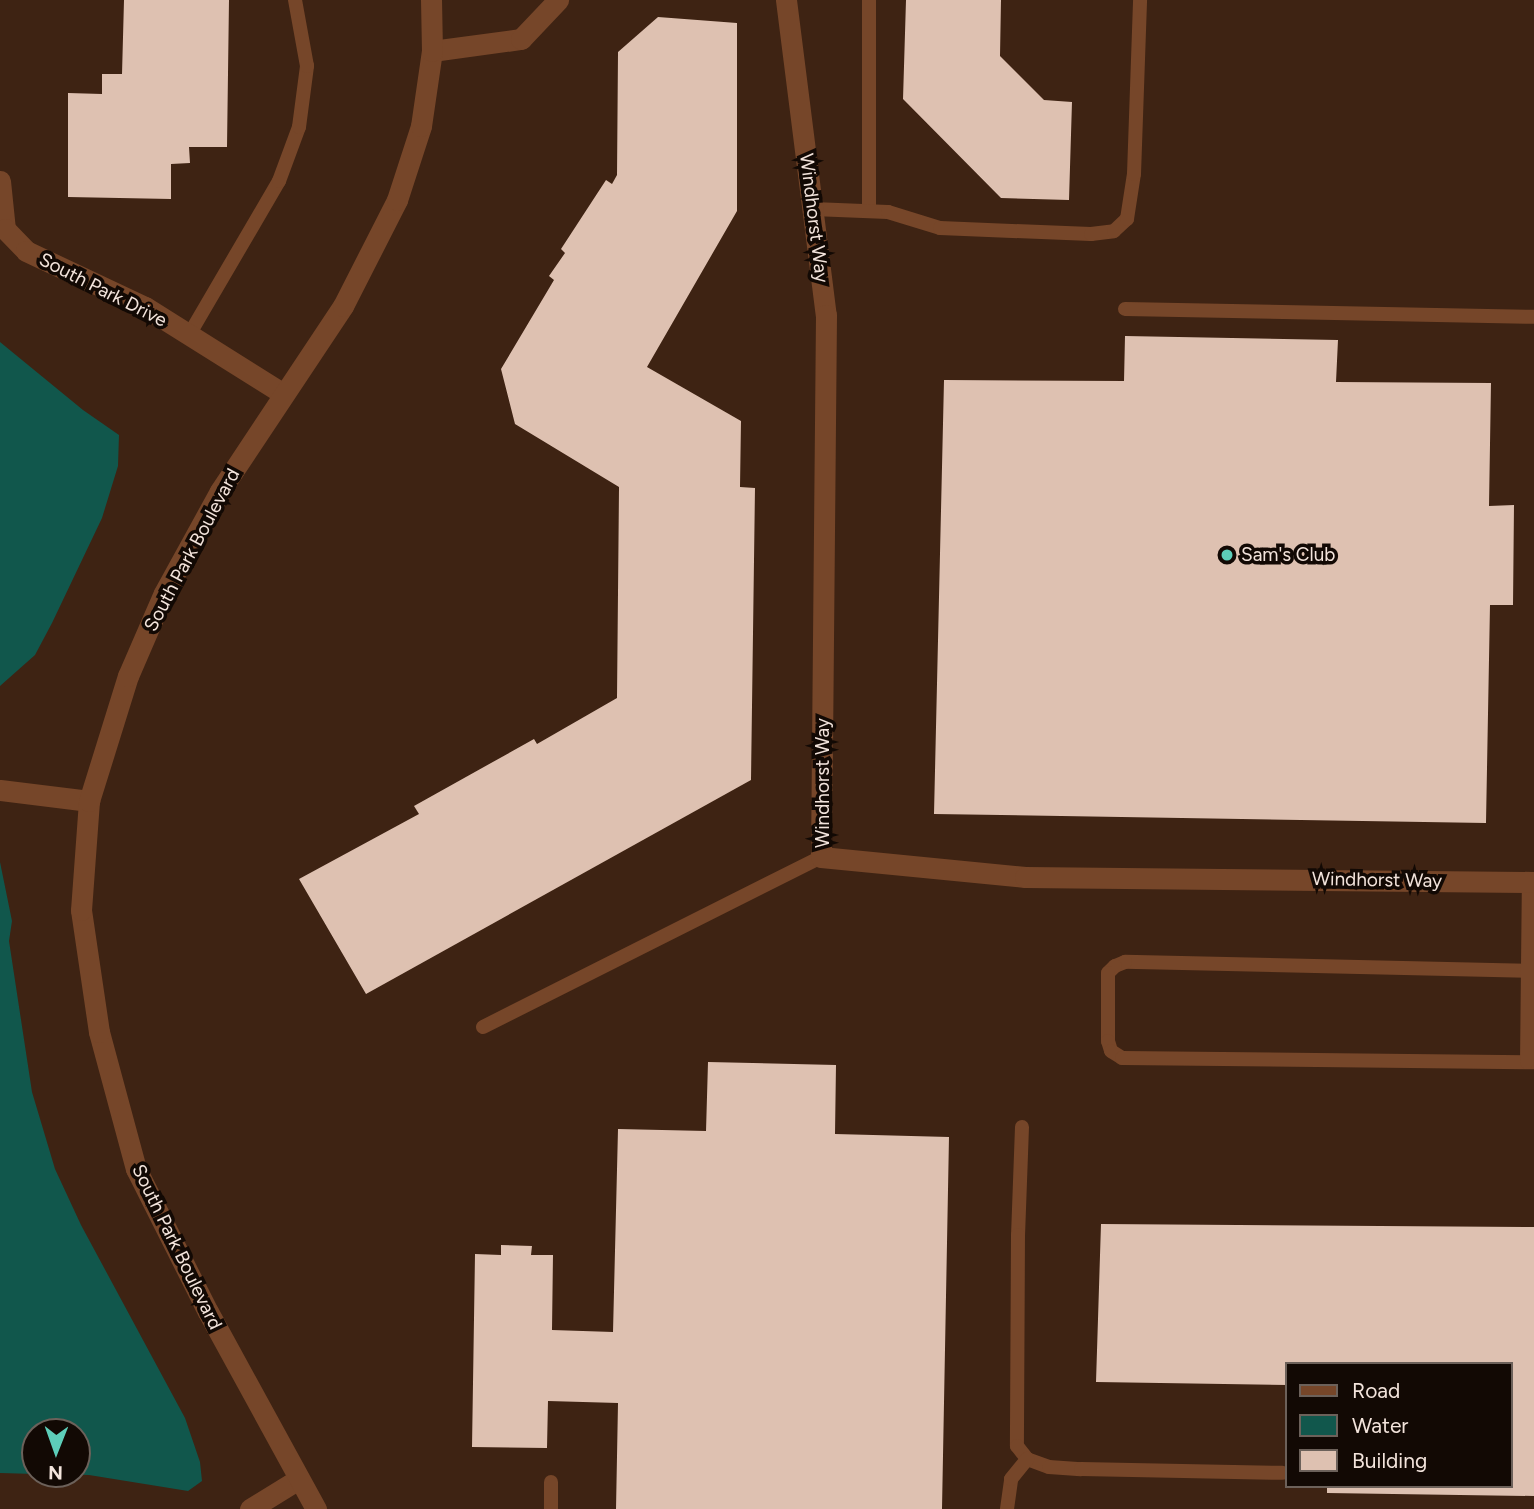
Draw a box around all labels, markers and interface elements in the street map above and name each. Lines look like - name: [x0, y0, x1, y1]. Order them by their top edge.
- street label: Windhorst Way: [795, 152, 833, 284]
- street label: South Park Drive: [35, 248, 171, 332]
- street label: South Park Boulevard: [139, 465, 245, 635]
- place label: Sam's Club: [1241, 544, 1335, 566]
- marker: Sam's Club: [1219, 547, 1235, 563]
- street label: Windhorst Way: [812, 718, 834, 848]
- street label: Windhorst Way: [1312, 867, 1442, 893]
- street label: South Park Boulevard: [127, 1161, 227, 1333]
- legend: [1286, 1362, 1513, 1488]
- text: Road: [1352, 1378, 1400, 1403]
- text: Water: [1352, 1413, 1408, 1438]
- north arrow: [21, 1418, 91, 1488]
- text: Building: [1352, 1448, 1427, 1473]
- text: N: [48, 1461, 63, 1484]

